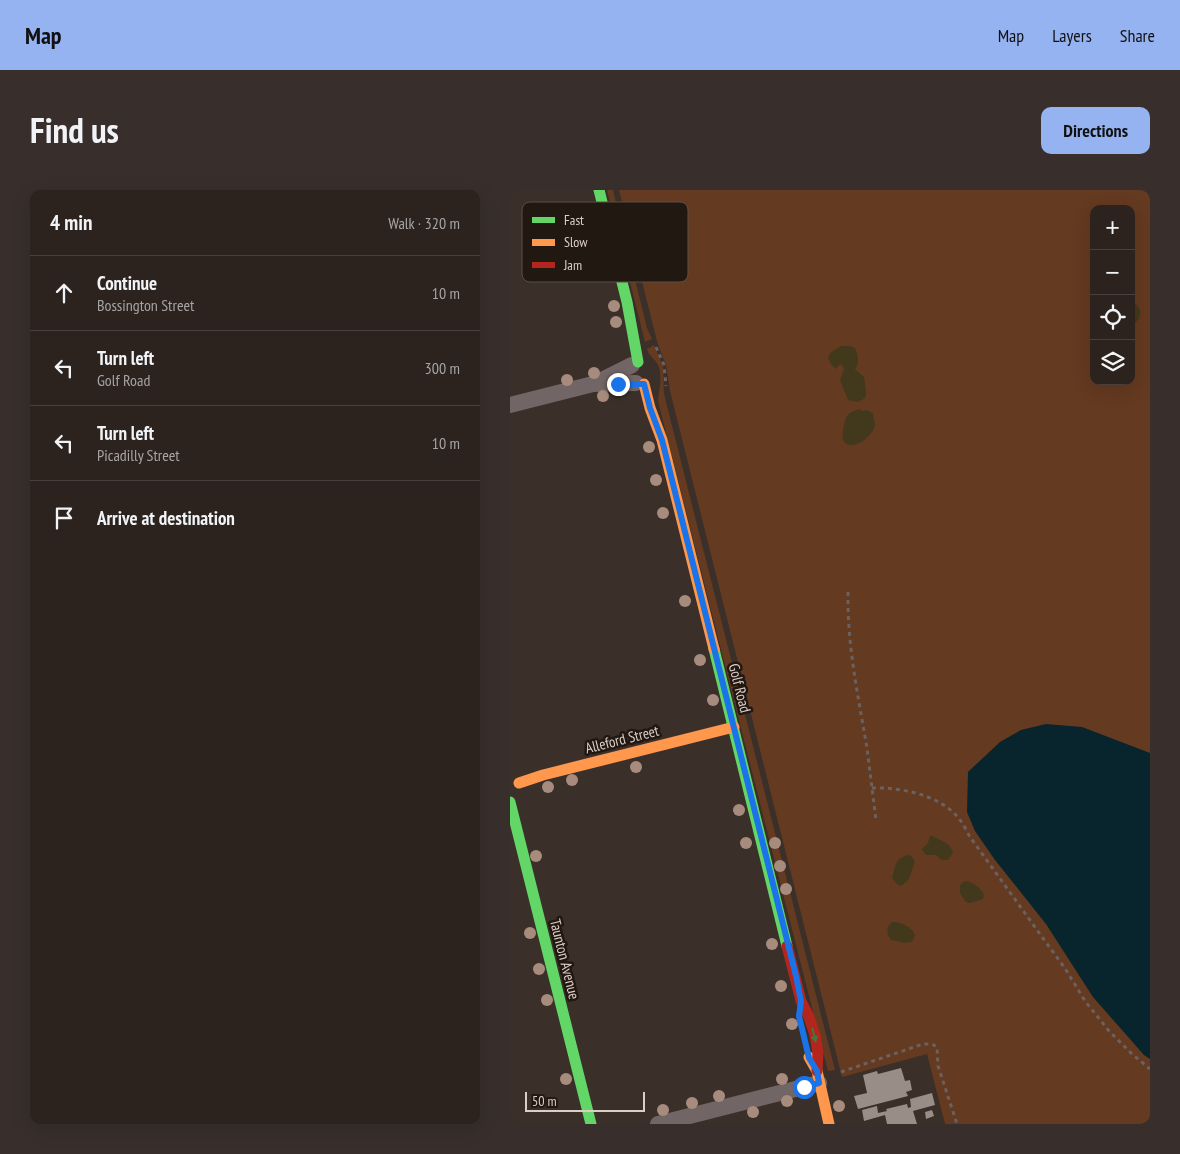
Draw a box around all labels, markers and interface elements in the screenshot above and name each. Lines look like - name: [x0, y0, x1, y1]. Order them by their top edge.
- text: Map: [25, 20, 62, 51]
- text: Map: [998, 24, 1024, 47]
- text: Layers: [1052, 24, 1092, 47]
- text: Share: [1120, 24, 1155, 47]
- text: Find us: [30, 107, 119, 153]
- button: Directions: [1041, 107, 1150, 154]
- legend: [522, 202, 688, 282]
- map controls: [1090, 205, 1135, 385]
- button: +: [1090, 205, 1135, 250]
- text: 4 min: [50, 209, 92, 236]
- text: Fast: [564, 211, 584, 229]
- text: Walk · 320 m: [388, 213, 460, 233]
- text: Slow: [564, 233, 588, 251]
- button: −: [1090, 250, 1135, 295]
- text: Jam: [563, 256, 582, 274]
- text: Continue: [97, 271, 157, 295]
- icon: ahead: [50, 279, 78, 307]
- text: 10 m: [432, 283, 460, 303]
- text: Bossington Street: [97, 295, 194, 315]
- button: locate: [1090, 295, 1135, 340]
- button: layers: [1090, 340, 1135, 385]
- text: Turn left: [97, 346, 154, 370]
- icon: left: [50, 354, 78, 382]
- text: 300 m: [425, 358, 460, 378]
- text: Golf Road: [97, 370, 150, 390]
- route end: [607, 373, 630, 396]
- text: Turn left: [97, 421, 154, 445]
- icon: left: [50, 429, 78, 457]
- text: 10 m: [432, 433, 460, 453]
- text: Picadilly Street: [97, 445, 180, 465]
- icon: arrive: [50, 504, 78, 532]
- text: Arrive at destination: [97, 506, 235, 530]
- street label: Golf Road: [725, 661, 755, 715]
- street label: Alleford Street: [583, 721, 661, 757]
- street label: Taunton Avenue: [546, 917, 584, 1001]
- one-way arrow: [810, 1028, 818, 1043]
- route start: [793, 1076, 816, 1099]
- scale bar: [525, 1089, 645, 1112]
- text: 50 m: [532, 1092, 557, 1110]

